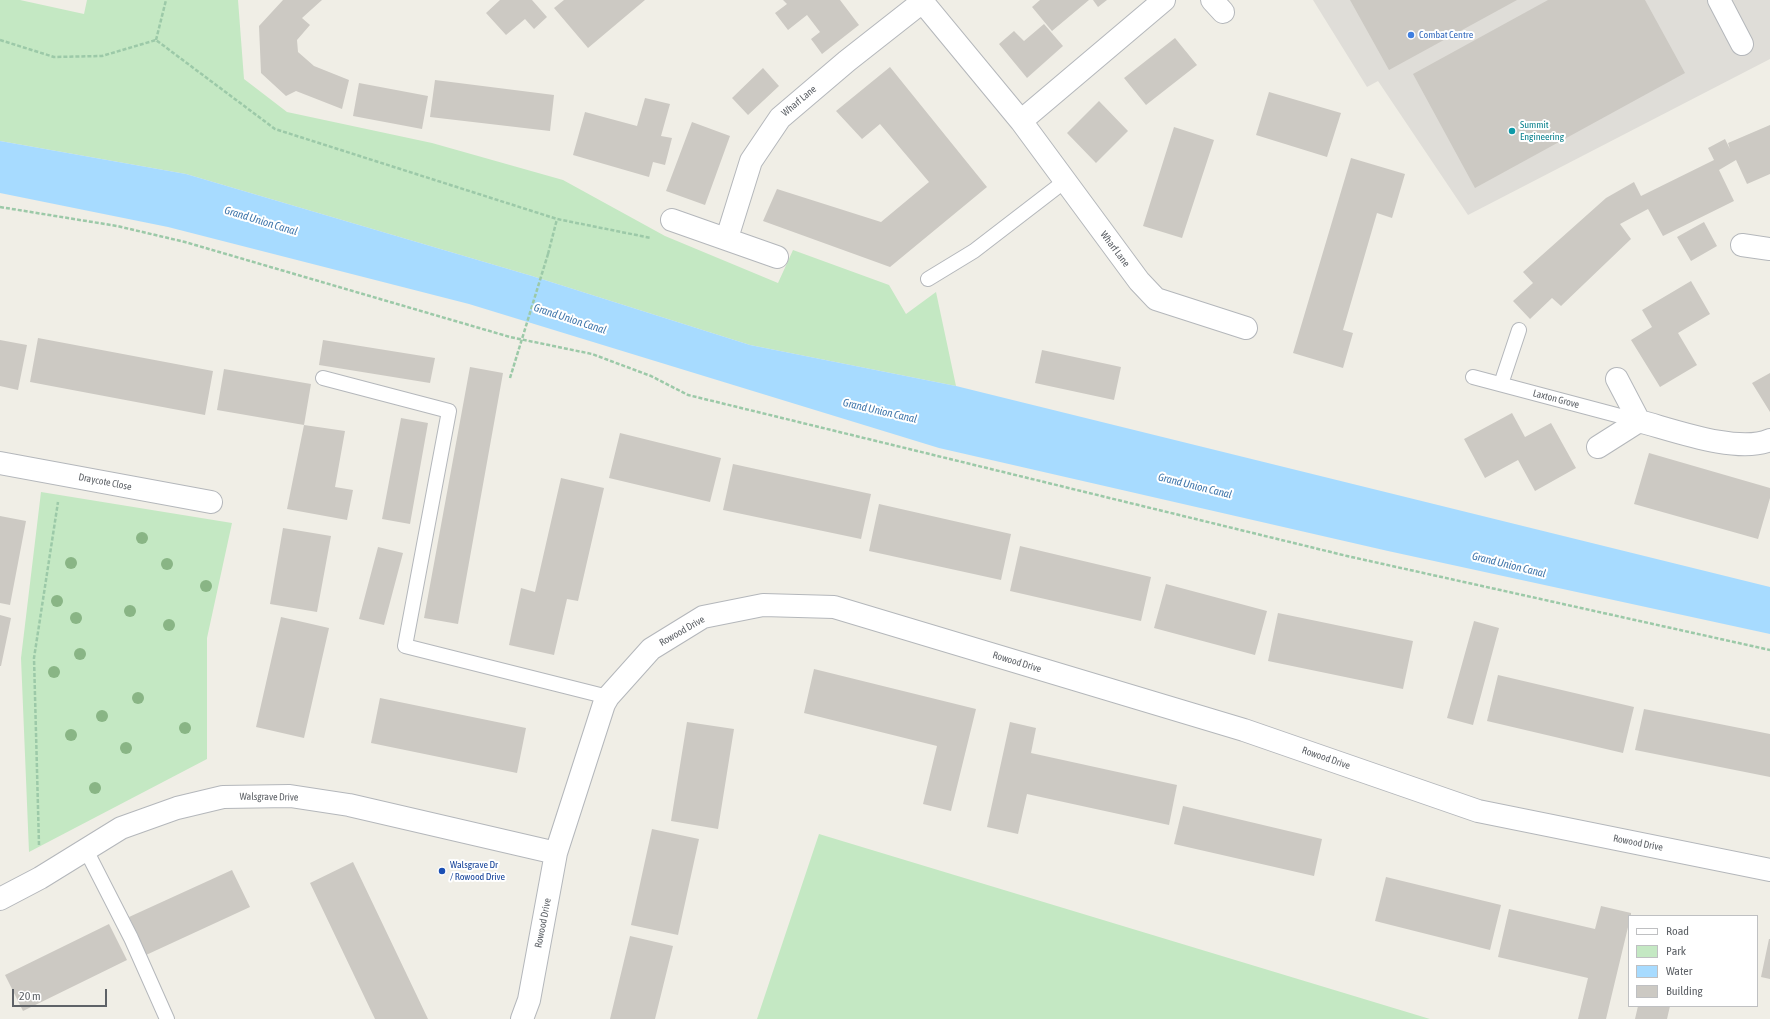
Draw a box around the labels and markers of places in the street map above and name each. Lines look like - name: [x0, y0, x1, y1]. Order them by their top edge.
- place label: Combat Centre: [1419, 29, 1473, 41]
- marker: Combat Centre: [1406, 30, 1416, 40]
- place label: Summit Engineering: [1520, 119, 1564, 142]
- marker: Summit Engineering: [1507, 126, 1517, 136]
- place label: Walsgrave Dr / Rowood Drive: [450, 859, 505, 882]
- marker: Walsgrave Dr / Rowood Drive: [437, 866, 447, 876]

